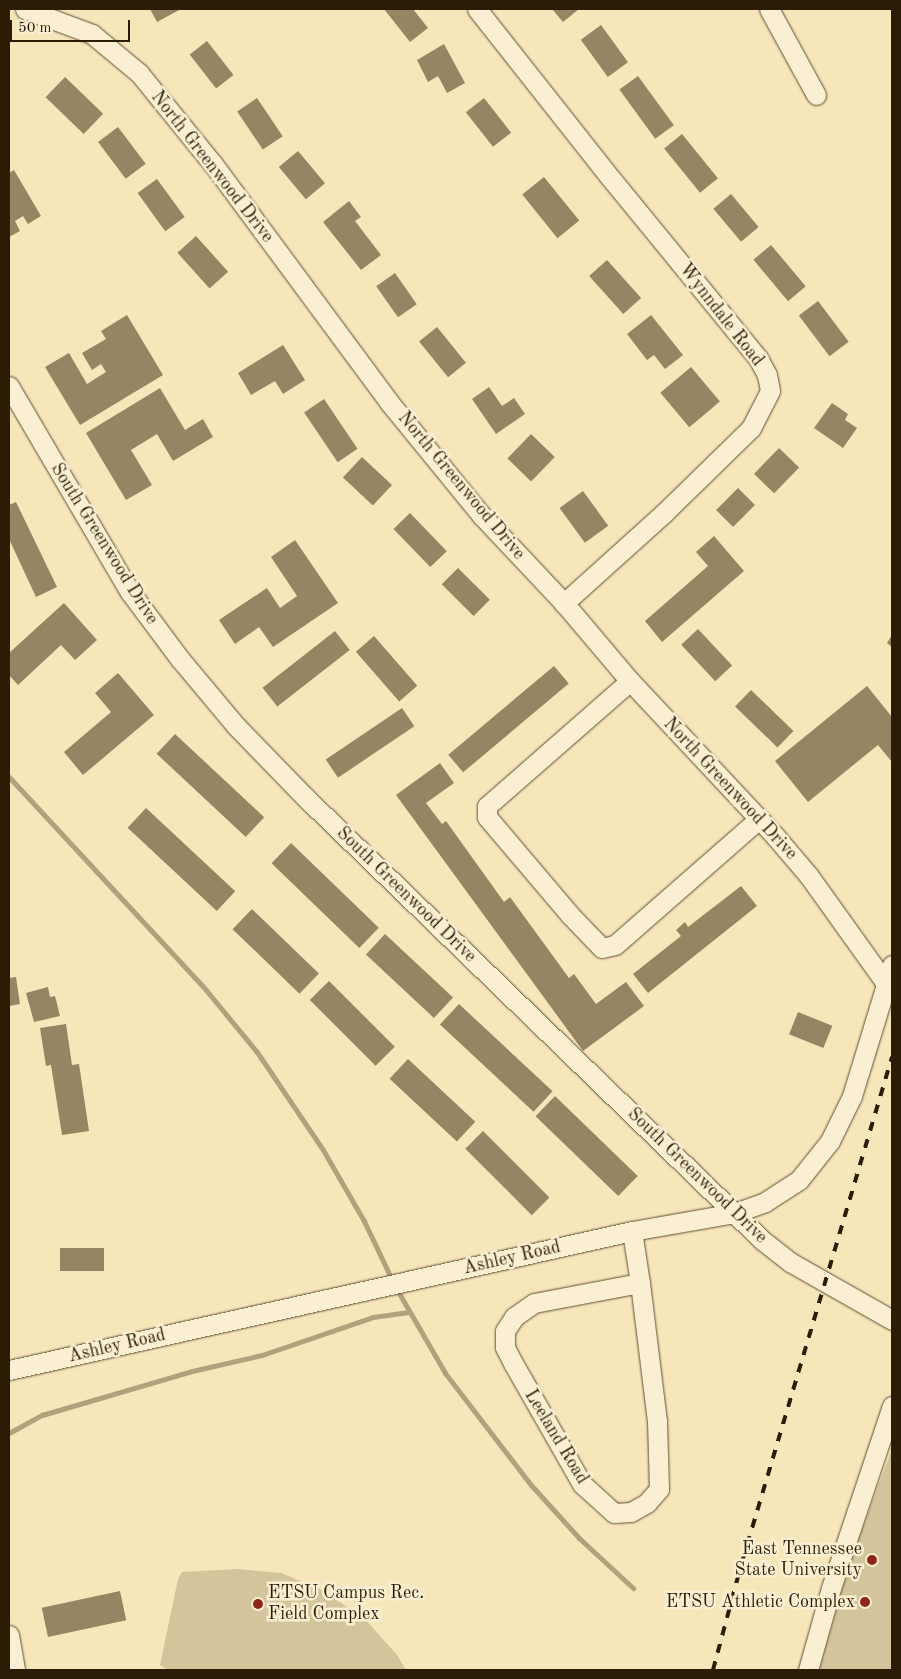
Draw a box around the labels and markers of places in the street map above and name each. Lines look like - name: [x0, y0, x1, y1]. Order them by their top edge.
- place label: East Tennessee State University: [735, 1539, 862, 1582]
- marker: East Tennessee State University: [866, 1554, 878, 1566]
- place label: ETSU Campus Rec. Field Complex: [268, 1583, 424, 1626]
- place label: ETSU Athletic Complex: [666, 1591, 855, 1613]
- marker: ETSU Athletic Complex: [859, 1596, 871, 1608]
- marker: ETSU Campus Rec. Field Complex: [252, 1598, 264, 1610]

